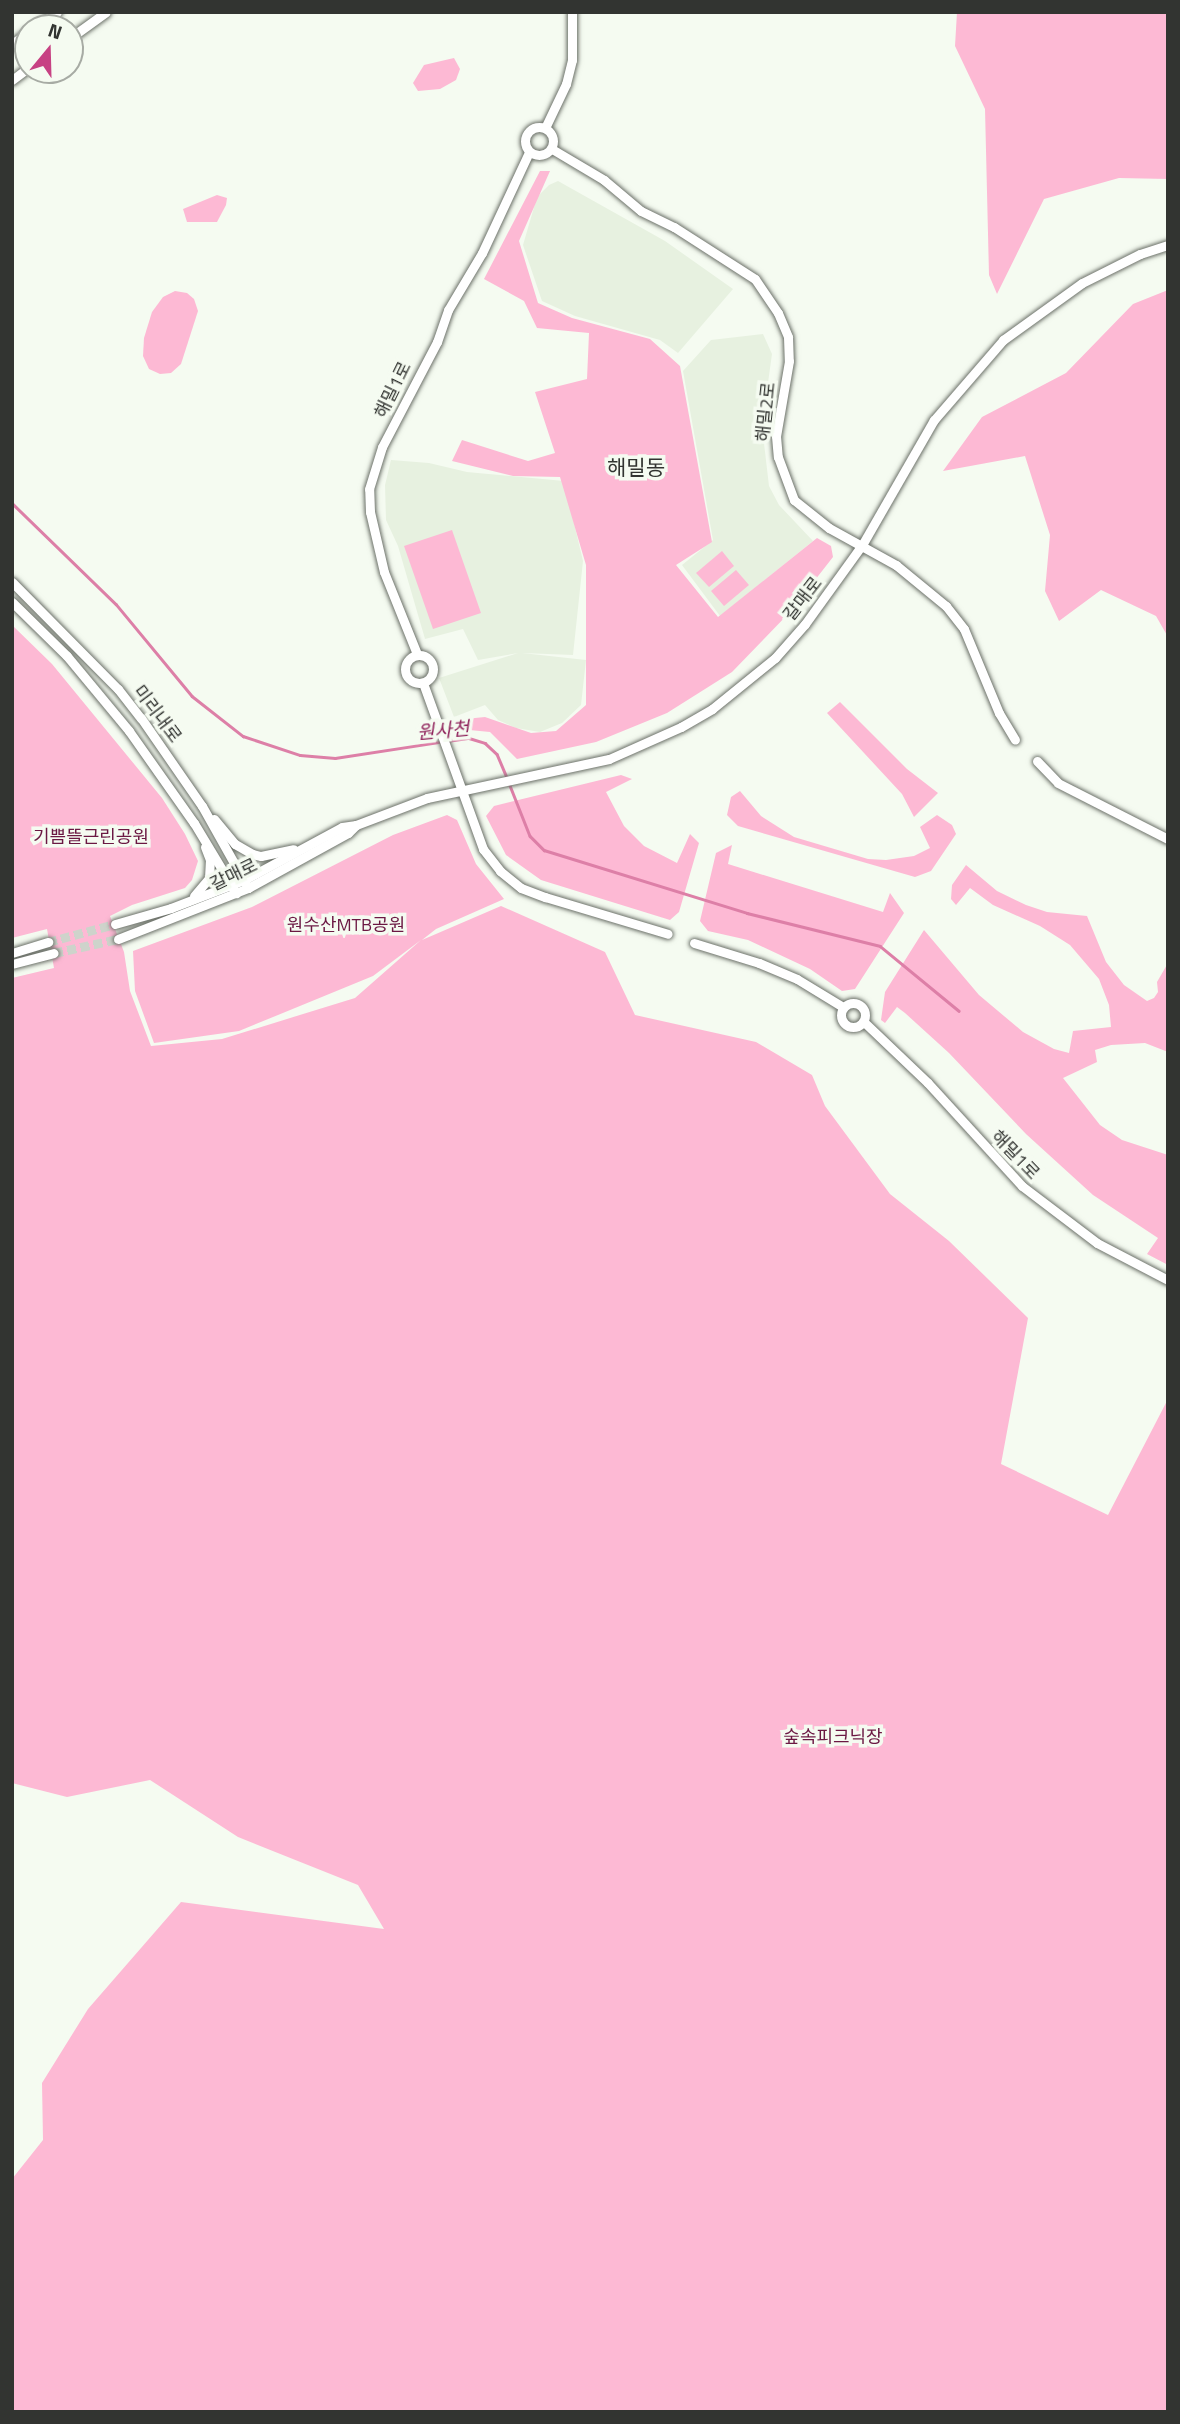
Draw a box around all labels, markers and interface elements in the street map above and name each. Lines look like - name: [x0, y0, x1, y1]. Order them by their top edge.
- north arrow: [14, 14, 84, 84]
- text: N: [44, 15, 66, 46]
- street label: 해밀1로: [370, 358, 416, 422]
- street label: 해밀2로: [752, 381, 780, 443]
- district label: 해밀동: [607, 454, 665, 480]
- street label: 갈매로: [779, 573, 827, 625]
- street label: 미리내로: [128, 681, 186, 747]
- water label: 원사천: [416, 716, 470, 744]
- park label: 기쁨뜰근린공원: [33, 826, 149, 848]
- street label: 갈매로: [207, 854, 261, 896]
- park label: 원수산MTB공원: [287, 914, 405, 936]
- street label: 해밀1로: [986, 1126, 1044, 1184]
- park label: 숲속피크닉장: [783, 1726, 883, 1748]

